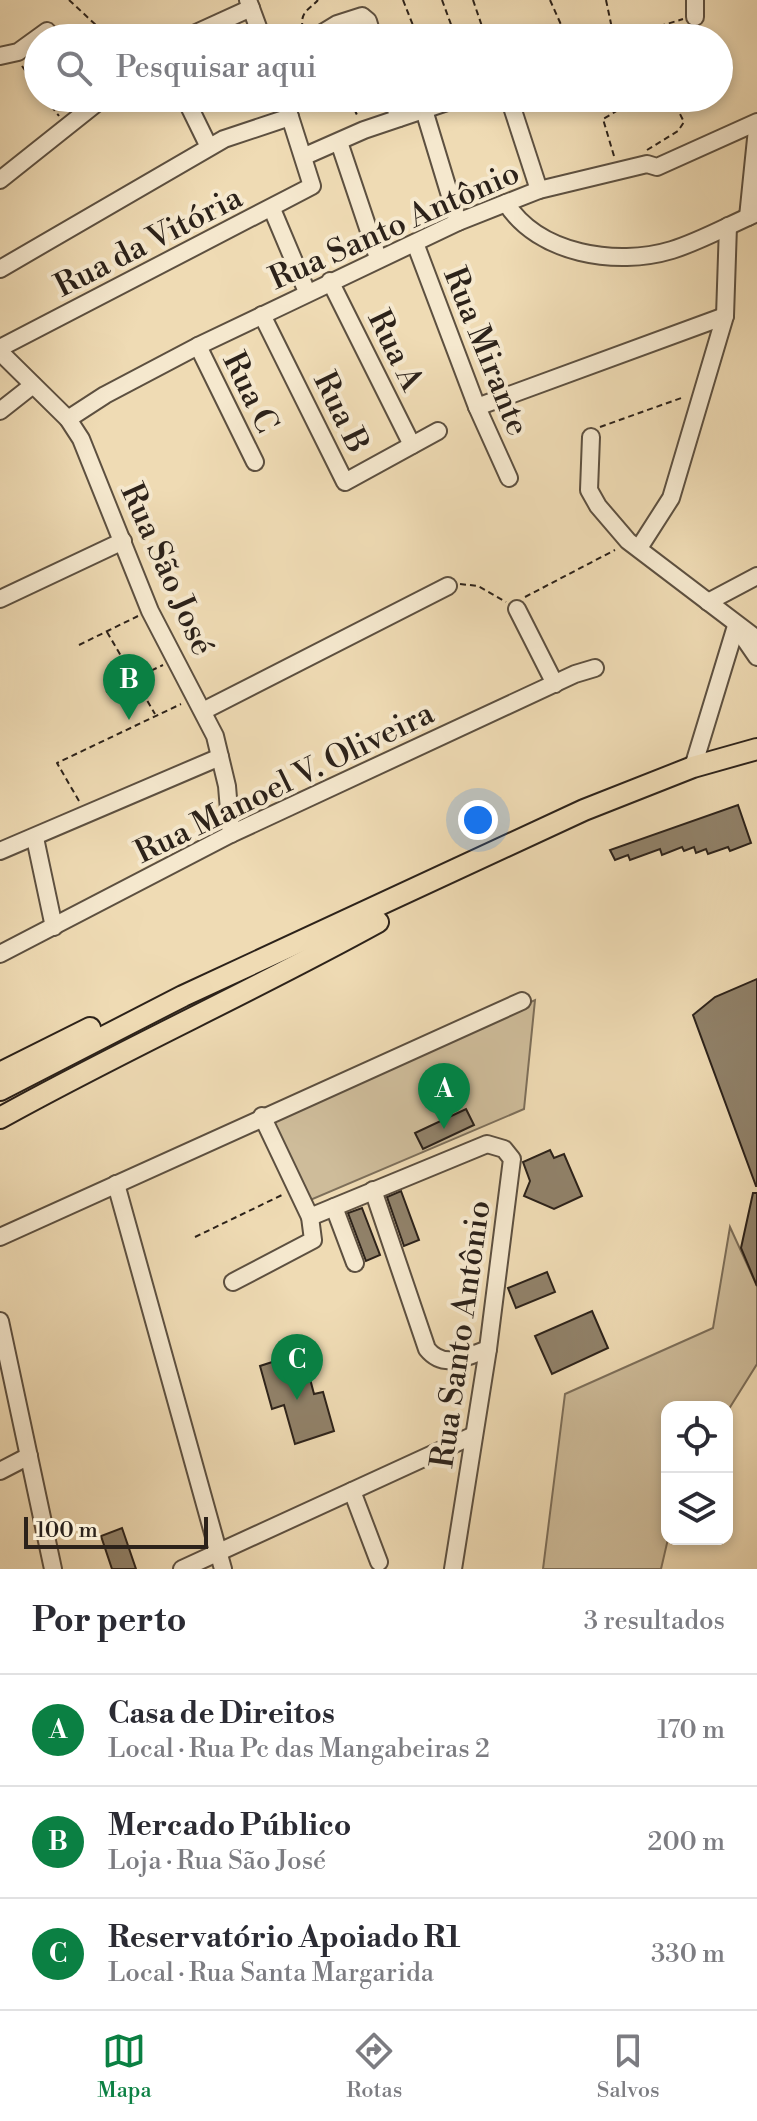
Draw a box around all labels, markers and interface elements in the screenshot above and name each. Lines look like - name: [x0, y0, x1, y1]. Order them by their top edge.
- search box: [24, 24, 733, 112]
- icon: search: [52, 46, 96, 90]
- text: Pesquisar aqui: [116, 49, 317, 87]
- street label: Rua Santo Antônio: [263, 153, 526, 299]
- street label: Rua da Vitória: [48, 177, 250, 306]
- street label: Rua Mirante: [434, 261, 538, 441]
- street label: Rua A: [358, 303, 432, 398]
- street label: Rua C: [213, 345, 287, 439]
- street label: Rua B: [304, 365, 378, 460]
- street label: Rua São José: [111, 477, 223, 662]
- pin: B: [103, 654, 155, 720]
- street label: Rua Manoel V. Oliveira: [128, 693, 441, 873]
- your location: [458, 800, 498, 840]
- pin: A: [418, 1063, 470, 1129]
- street label: Rua Santo Antônio: [422, 1198, 500, 1471]
- pin: C: [271, 1334, 323, 1400]
- map controls: [661, 1401, 733, 1545]
- button: locate: [661, 1401, 733, 1473]
- button: layers: [661, 1473, 733, 1545]
- scale bar: [24, 1513, 208, 1549]
- text: 100 m: [36, 1517, 98, 1544]
- text: Por perto: [32, 1600, 187, 1642]
- text: 3 resultados: [584, 1605, 725, 1637]
- text: Casa de Direitos: [108, 1695, 335, 1733]
- text: A: [49, 1714, 67, 1746]
- text: 170 m: [657, 1714, 725, 1746]
- text: Local · Rua Pc das Mangabeiras 2: [108, 1733, 490, 1765]
- text: Mercado Público: [108, 1807, 351, 1845]
- text: B: [48, 1826, 68, 1858]
- text: 200 m: [648, 1826, 725, 1858]
- text: Loja · Rua São José: [108, 1845, 326, 1877]
- text: Reservatório Apoiado R1: [108, 1919, 460, 1957]
- text: C: [49, 1938, 67, 1970]
- text: 330 m: [651, 1938, 725, 1970]
- text: Local · Rua Santa Margarida: [108, 1957, 434, 1989]
- tab: Mapa: [97, 2029, 152, 2104]
- tab: Rotas: [346, 2029, 402, 2104]
- tab: Salvos: [597, 2029, 660, 2104]

